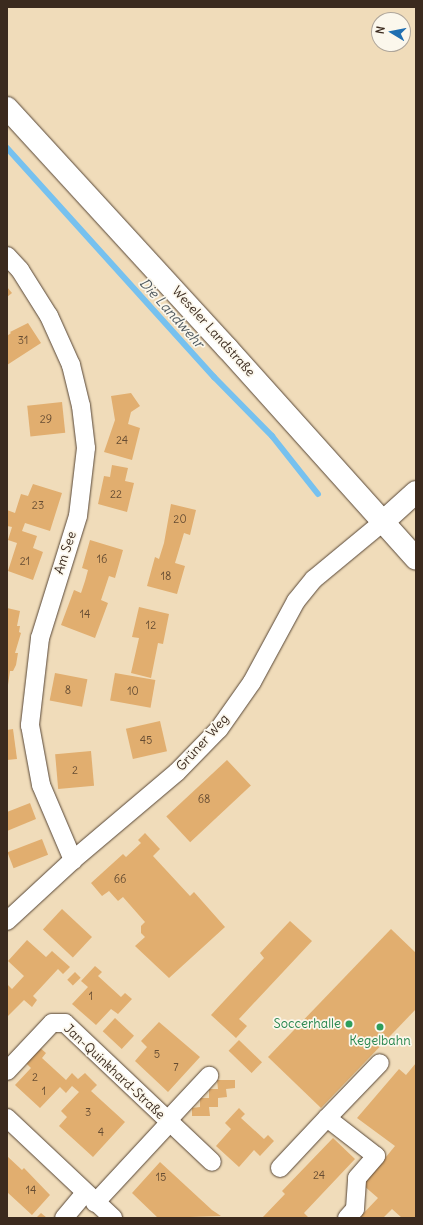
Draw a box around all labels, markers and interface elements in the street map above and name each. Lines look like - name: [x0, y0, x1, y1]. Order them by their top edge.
- north arrow: [371, 12, 411, 52]
- text: N: [373, 25, 388, 35]
- water label: Die Landwehr: [136, 275, 208, 351]
- street label: Weseler Landstraße: [168, 284, 258, 380]
- house number: 31: [18, 333, 28, 347]
- house number: 29: [40, 412, 52, 426]
- house number: 24: [116, 433, 128, 447]
- house number: 22: [110, 487, 122, 501]
- house number: 23: [32, 498, 44, 512]
- house number: 20: [173, 512, 187, 526]
- street label: Am See: [52, 530, 80, 576]
- house number: 16: [97, 552, 107, 566]
- house number: 21: [20, 554, 30, 568]
- house number: 18: [161, 569, 171, 583]
- house number: 14: [80, 607, 90, 621]
- house number: 12: [146, 618, 156, 632]
- house number: 8: [65, 683, 71, 697]
- house number: 10: [127, 684, 139, 698]
- street label: Grüner Weg: [174, 711, 232, 775]
- house number: 45: [140, 733, 152, 747]
- house number: 2: [72, 763, 78, 777]
- house number: 68: [198, 792, 210, 806]
- house number: 66: [114, 872, 126, 886]
- house number: 1: [89, 989, 93, 1003]
- place label: Soccerhalle: [274, 1016, 341, 1032]
- marker: Soccerhalle: [344, 1019, 354, 1029]
- street label: Jan-Quinkhard-Straße: [60, 1021, 168, 1123]
- marker: Kegelbahn: [375, 1022, 385, 1032]
- place label: Kegelbahn: [349, 1033, 411, 1049]
- house number: 5: [154, 1047, 160, 1061]
- house number: 7: [173, 1060, 179, 1074]
- house number: 2: [32, 1070, 38, 1084]
- house number: 1: [42, 1084, 46, 1098]
- house number: 3: [85, 1105, 91, 1119]
- house number: 4: [98, 1125, 104, 1139]
- house number: 24: [313, 1168, 325, 1182]
- house number: 15: [156, 1170, 166, 1184]
- house number: 14: [26, 1183, 36, 1197]

